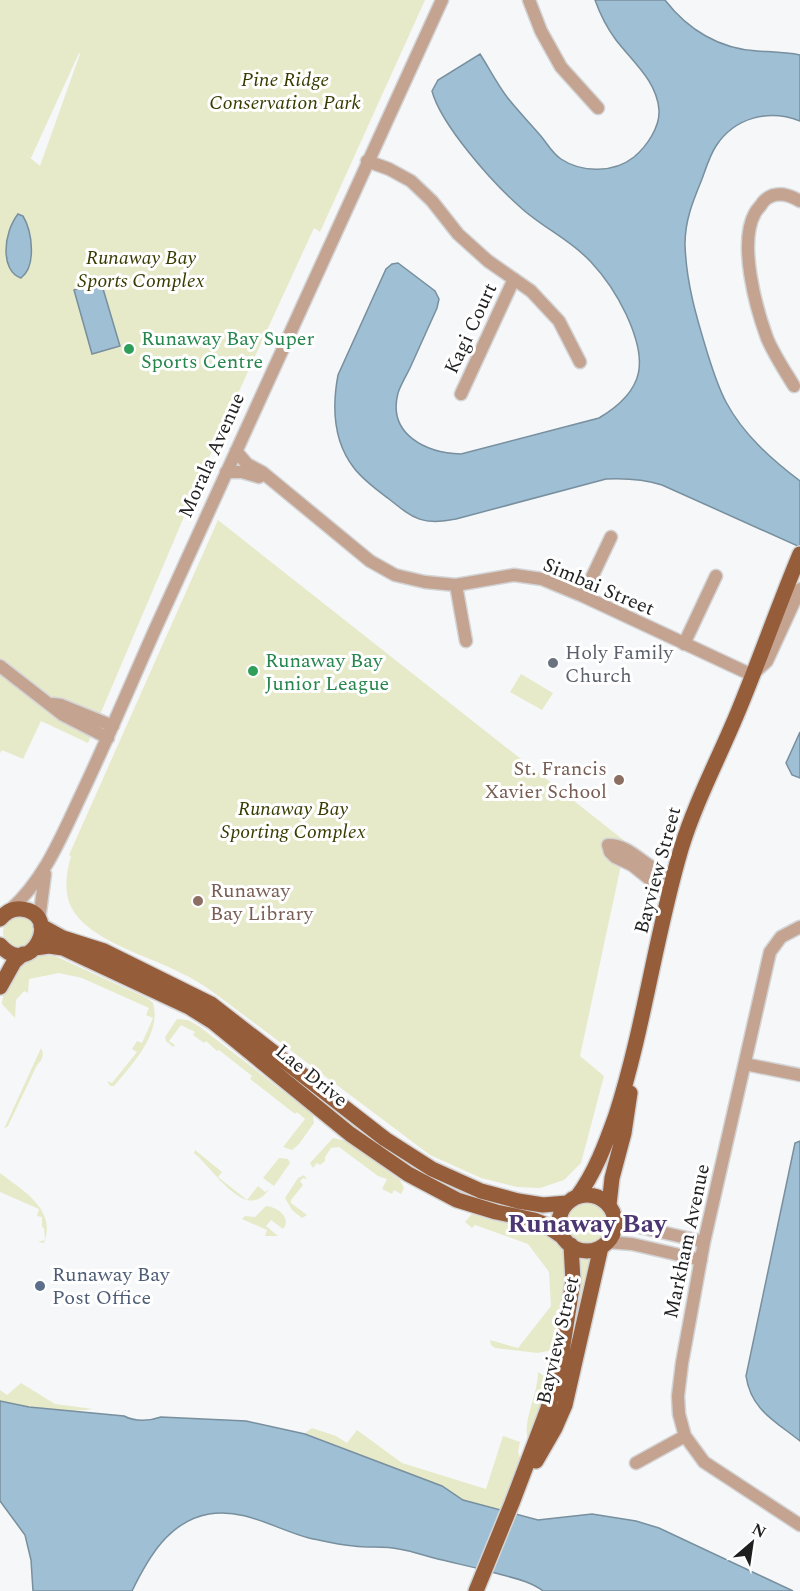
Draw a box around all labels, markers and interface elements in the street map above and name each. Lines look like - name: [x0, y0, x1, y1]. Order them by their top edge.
- park label: Pine Ridge Conservation Park: [209, 65, 361, 118]
- park label: Runaway Bay Sports Complex: [77, 243, 205, 296]
- street label: Kagi Court: [437, 278, 505, 379]
- place label: Runaway Bay Super Sports Centre: [141, 324, 314, 377]
- marker: Runaway Bay Super Sports Centre: [122, 342, 136, 356]
- street label: Morala Avenue: [171, 388, 253, 523]
- street label: Simbai Street: [538, 550, 659, 624]
- place label: Holy Family Church: [565, 638, 674, 691]
- place label: Runaway Bay Junior League: [265, 646, 389, 699]
- marker: Holy Family Church: [546, 656, 560, 670]
- marker: Runaway Bay Junior League: [246, 664, 260, 678]
- place label: St. Francis Xavier School: [485, 754, 607, 807]
- marker: St. Francis Xavier School: [612, 773, 626, 787]
- park label: Runaway Bay Sporting Complex: [220, 794, 366, 847]
- street label: Bayview Street: [627, 803, 689, 937]
- place label: Runaway Bay Library: [210, 876, 314, 929]
- marker: Runaway Bay Library: [191, 894, 205, 908]
- street label: Lae Drive: [268, 1037, 354, 1115]
- street label: Markham Avenue: [656, 1161, 718, 1321]
- district label: Runaway Bay: [507, 1204, 668, 1244]
- place label: Runaway Bay Post Office: [52, 1260, 171, 1313]
- street label: Bayview Street: [529, 1273, 587, 1407]
- marker: Runaway Bay Post Office: [33, 1279, 47, 1293]
- north arrow: [722, 1513, 782, 1573]
- text: N: [747, 1517, 770, 1544]

